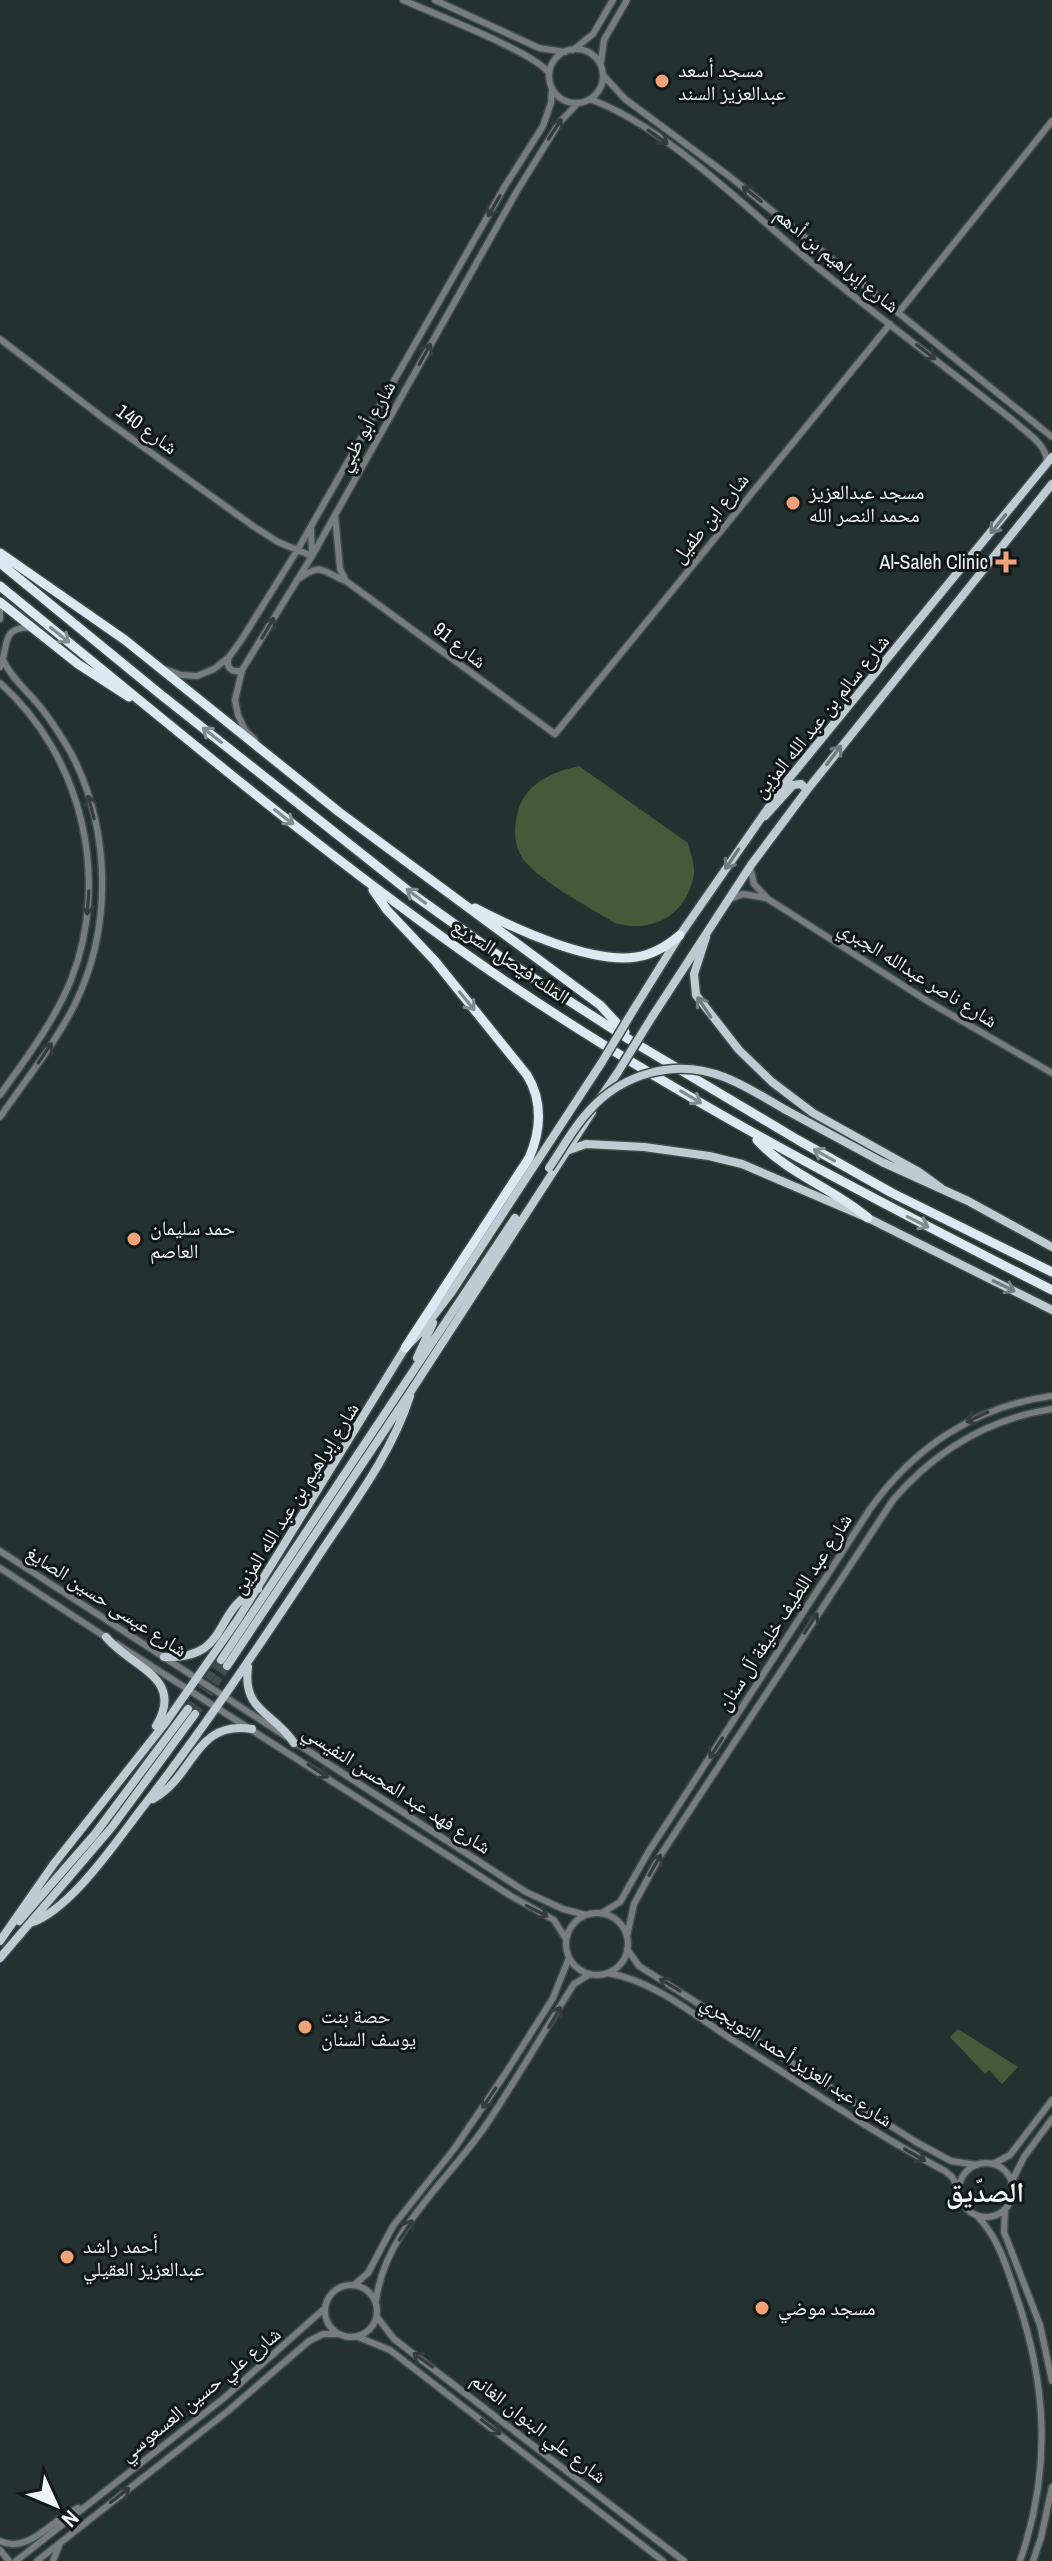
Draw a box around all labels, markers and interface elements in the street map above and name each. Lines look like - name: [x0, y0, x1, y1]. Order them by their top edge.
- place label: مسجد أسعد عبدالعزيز السند: [678, 56, 786, 106]
- marker: مسجد أسعد عبدالعزيز السند: [653, 72, 671, 90]
- one-way arrow: [548, 118, 564, 141]
- one-way arrow: [646, 129, 668, 145]
- one-way arrow: [742, 186, 763, 203]
- one-way arrow: [486, 194, 502, 217]
- street label: شارع إبراهيم بن أدهم: [768, 201, 906, 319]
- one-way arrow: [417, 343, 433, 366]
- one-way arrow: [915, 343, 936, 361]
- street label: شارع أبو ظبي: [330, 376, 404, 477]
- street label: شارع 140: [111, 397, 184, 460]
- street label: شارع ابن طفيل: [665, 467, 754, 569]
- place label: مسجد عبدالعزيز محمد النصر الله: [808, 478, 924, 528]
- marker: مسجد عبدالعزيز محمد النصر الله: [784, 494, 802, 512]
- one-way arrow: [989, 513, 1007, 534]
- place label: Al-Saleh Clinic: [879, 548, 988, 575]
- marker: Al-Saleh Clinic: [995, 551, 1017, 573]
- street label: شارع 91: [428, 615, 493, 674]
- one-way arrow: [260, 617, 276, 640]
- one-way arrow: [50, 626, 71, 644]
- street label: شارع سالم بن عبد الله المزين: [746, 628, 896, 804]
- one-way arrow: [202, 726, 223, 744]
- one-way arrow: [825, 745, 842, 766]
- one-way arrow: [83, 794, 98, 820]
- one-way arrow: [273, 808, 294, 826]
- one-way arrow: [724, 847, 740, 869]
- one-way arrow: [406, 887, 427, 904]
- one-way arrow: [80, 889, 95, 916]
- street label: الملك فيصل السريع: [447, 911, 575, 1010]
- street label: شارع ناصر عبدالله الجبري: [832, 914, 1003, 1036]
- one-way arrow: [459, 990, 476, 1011]
- one-way arrow: [696, 996, 712, 1018]
- one-way arrow: [36, 1043, 53, 1065]
- one-way arrow: [679, 1089, 702, 1105]
- one-way arrow: [813, 1147, 836, 1163]
- place label: حمد سليمان العاصم: [150, 1214, 236, 1265]
- one-way arrow: [906, 1215, 930, 1230]
- marker: حمد سليمان العاصم: [125, 1230, 143, 1248]
- one-way arrow: [991, 1279, 1015, 1294]
- street label: شارع إبراهيم بن عبد الله المزين: [224, 1397, 366, 1599]
- one-way arrow: [966, 1410, 990, 1425]
- street label: شارع عبد اللطيف خليفة آل سنان: [710, 1508, 858, 1716]
- street label: شارع عيسى حسين الصايغ: [22, 1538, 193, 1663]
- one-way arrow: [802, 1612, 819, 1634]
- street label: شارع فهد عبد المحسن النفيسي: [296, 1717, 497, 1862]
- one-way arrow: [707, 1737, 724, 1759]
- one-way arrow: [306, 1763, 328, 1779]
- one-way arrow: [647, 1854, 663, 1877]
- one-way arrow: [525, 1903, 548, 1919]
- one-way arrow: [659, 1976, 682, 1992]
- street label: شارع عبد العزيز أحمد التويجري: [695, 1988, 898, 2135]
- place label: حصة بنت يوسف السنان: [321, 2002, 416, 2052]
- one-way arrow: [547, 2006, 563, 2029]
- marker: حصة بنت يوسف السنان: [296, 2018, 314, 2036]
- one-way arrow: [481, 2087, 497, 2109]
- one-way arrow: [903, 2147, 926, 2163]
- district label: الصدّيق: [946, 2173, 1024, 2211]
- one-way arrow: [398, 2219, 414, 2242]
- place label: أحمد راشد عبدالعزيز العقيلي: [83, 2232, 204, 2285]
- marker: أحمد راشد عبدالعزيز العقيلي: [58, 2248, 76, 2266]
- place label: مسجد موضي: [778, 2294, 876, 2324]
- marker: مسجد موضي: [753, 2299, 771, 2317]
- street label: شارع علي حسين العسعوسي: [113, 2320, 288, 2470]
- one-way arrow: [413, 2351, 434, 2368]
- street label: شارع علي البنوان الغانم: [464, 2366, 613, 2492]
- one-way arrow: [480, 2418, 501, 2435]
- north arrow: [16, 2465, 96, 2545]
- one-way arrow: [109, 2486, 130, 2504]
- text: N: [55, 2504, 86, 2534]

